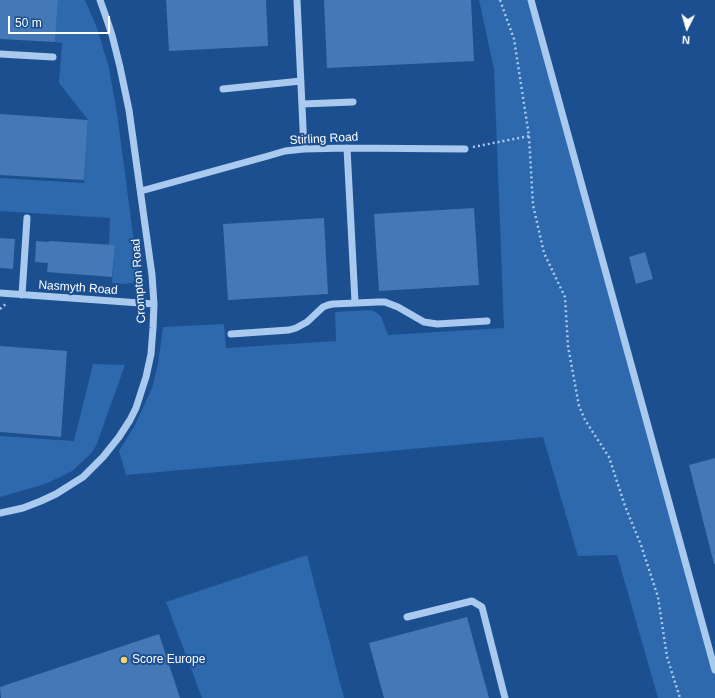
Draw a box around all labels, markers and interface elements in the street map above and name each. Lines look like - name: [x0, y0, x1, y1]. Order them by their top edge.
- scale bar: [10, 8, 112, 34]
- north arrow: [667, 8, 707, 48]
- text: 50 m: [15, 16, 42, 30]
- text: N: [681, 34, 690, 46]
- street label: Stirling Road: [289, 130, 359, 148]
- street label: Crompton Road: [129, 238, 149, 324]
- street label: Nasmyth Road: [38, 278, 118, 298]
- place label: Score Europe: [132, 653, 205, 667]
- marker: Score Europe: [119, 655, 129, 665]

